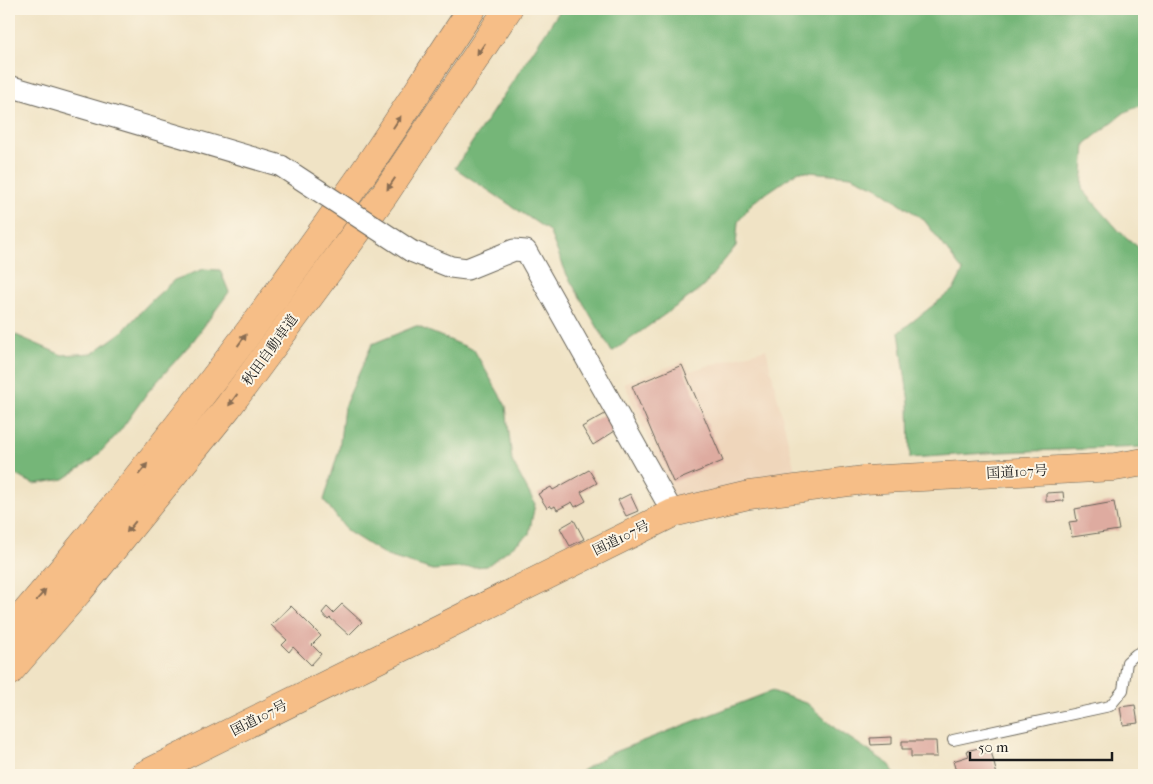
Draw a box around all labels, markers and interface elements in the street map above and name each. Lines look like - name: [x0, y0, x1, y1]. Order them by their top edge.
- one-way arrow: [476, 43, 486, 56]
- one-way arrow: [392, 116, 402, 129]
- one-way arrow: [386, 178, 396, 191]
- street label: 秋田自動車道: [238, 311, 302, 389]
- one-way arrow: [237, 333, 247, 347]
- one-way arrow: [228, 393, 238, 407]
- street label: 国道107号: [986, 462, 1048, 482]
- one-way arrow: [137, 463, 148, 476]
- street label: 国道107号: [590, 517, 652, 559]
- one-way arrow: [125, 520, 136, 533]
- one-way arrow: [35, 589, 46, 602]
- street label: 国道107号: [228, 696, 290, 740]
- scale bar: [970, 729, 1113, 761]
- text: 50 m: [978, 738, 1009, 756]

